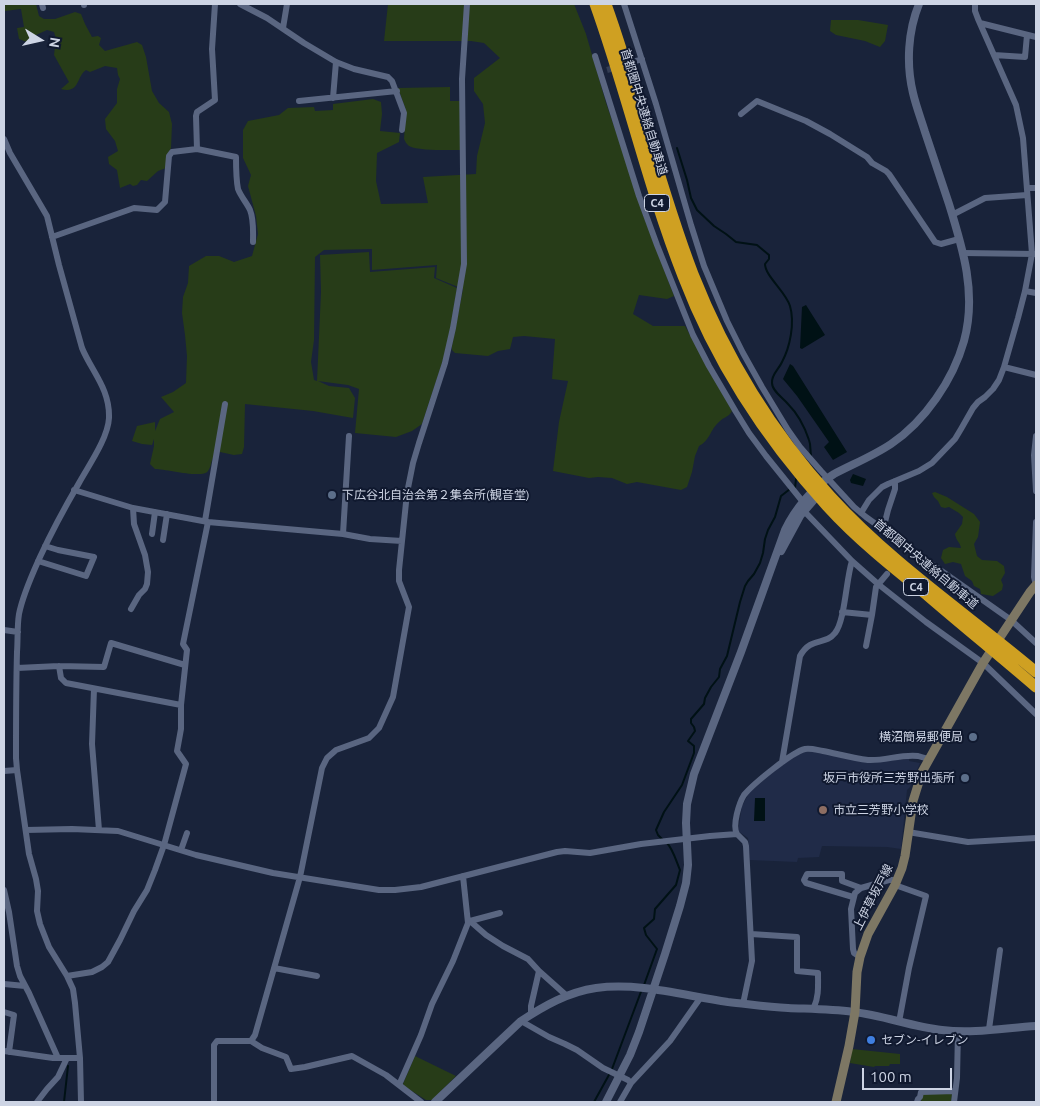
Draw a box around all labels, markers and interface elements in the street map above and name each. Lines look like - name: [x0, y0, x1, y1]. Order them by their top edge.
- north arrow: [15, 15, 65, 65]
- text: N: [46, 36, 64, 49]
- street label: 首都圏中央連絡自動車道: [618, 47, 670, 177]
- road number: C4: [644, 194, 670, 212]
- place label: 下広谷北自治会第２集会所(観音堂): [342, 488, 530, 502]
- marker: 下広谷北自治会第２集会所(観音堂): [326, 489, 338, 501]
- street label: 首都圏中央連絡自動車道: [871, 516, 981, 612]
- road number: C4: [904, 578, 928, 596]
- place label: 横沼簡易郵便局: [879, 730, 963, 744]
- marker: 横沼簡易郵便局: [967, 731, 979, 743]
- place label: 坂戸市役所三芳野出張所: [823, 771, 955, 785]
- marker: 坂戸市役所三芳野出張所: [959, 772, 971, 784]
- place label: 市立三芳野小学校: [833, 803, 929, 817]
- marker: 市立三芳野小学校: [817, 804, 829, 816]
- street label: 上伊草坂戸線: [850, 862, 896, 932]
- place label: セブン-イレブン: [881, 1033, 968, 1047]
- marker: セブン-イレブン: [865, 1034, 877, 1046]
- scale bar: [865, 1058, 955, 1090]
- text: 100 m: [870, 1068, 912, 1085]

